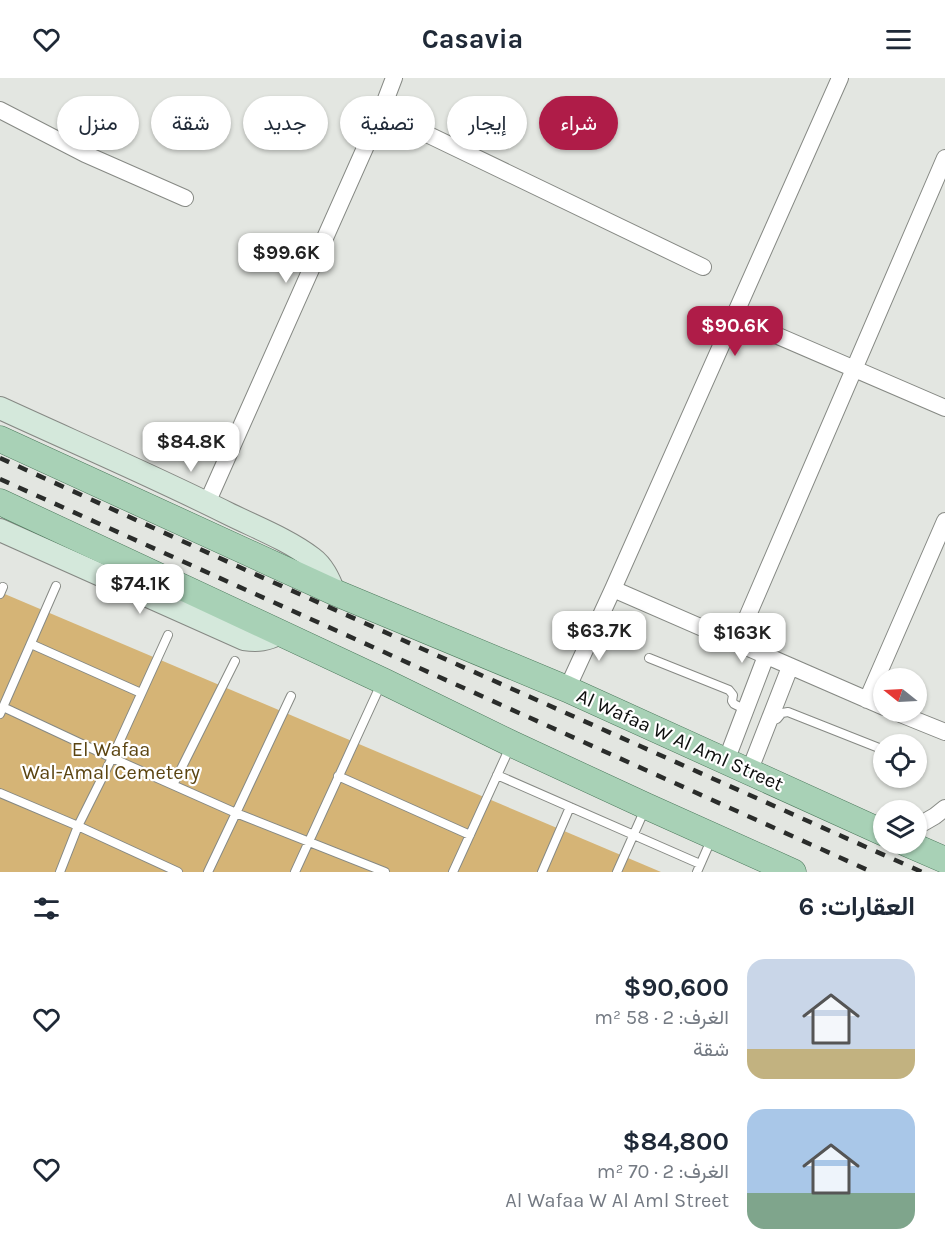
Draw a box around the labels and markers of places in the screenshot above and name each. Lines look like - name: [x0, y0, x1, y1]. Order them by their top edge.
- pin: $99.6K: [237, 233, 335, 284]
- pin: $90.6K: [686, 306, 784, 357]
- pin: $84.8K: [142, 422, 240, 473]
- pin: $74.1K: [91, 564, 189, 615]
- pin: $63.7K: [550, 611, 648, 662]
- pin: $163K: [700, 613, 784, 664]

